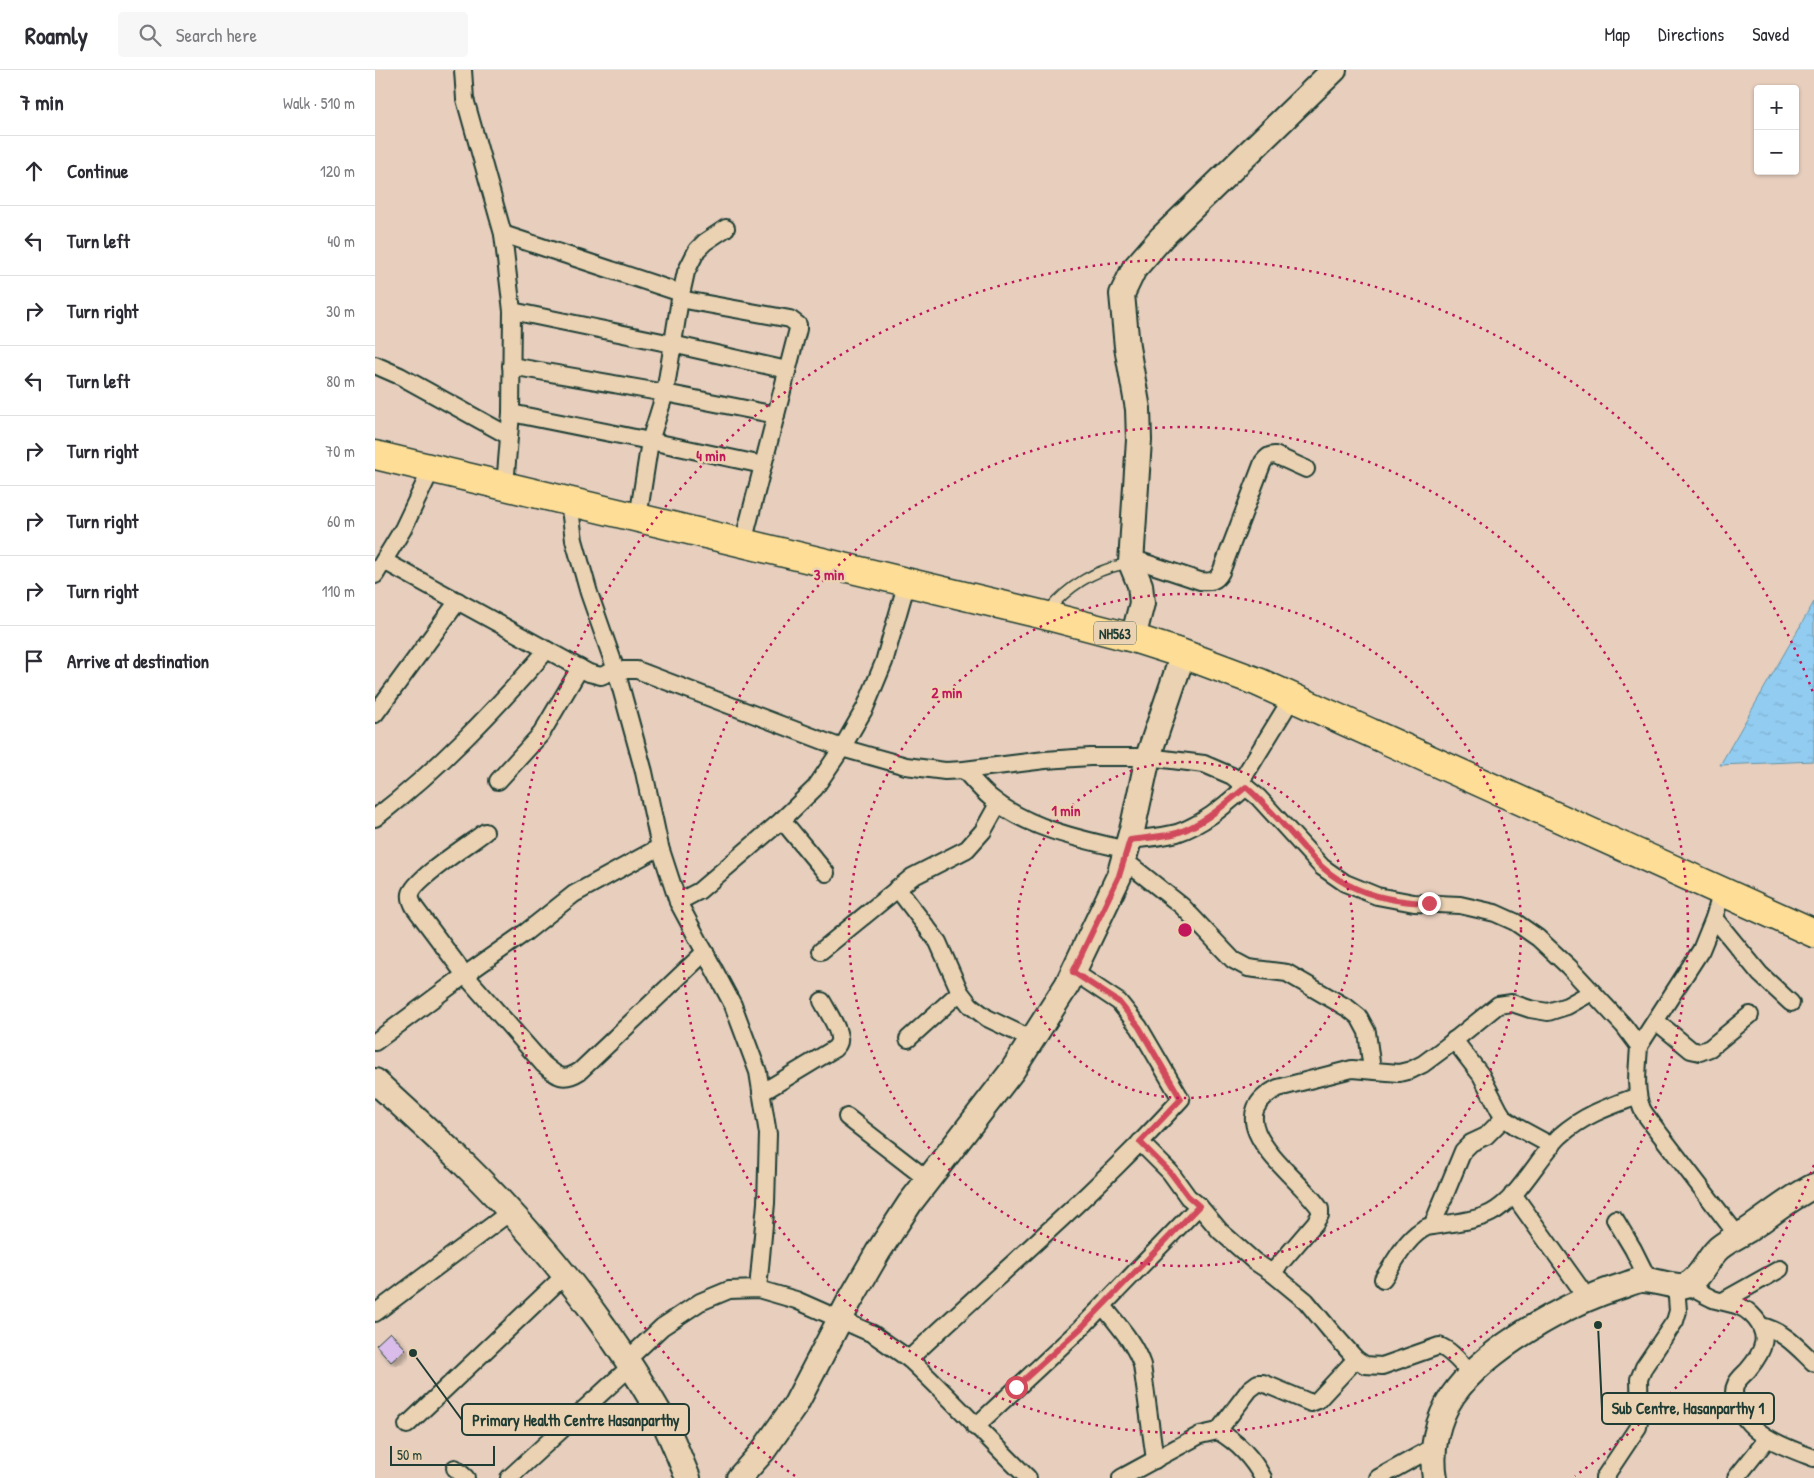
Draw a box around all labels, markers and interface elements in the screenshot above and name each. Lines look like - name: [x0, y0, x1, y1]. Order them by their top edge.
- search box: [118, 12, 468, 57]
- text: Roamly: [25, 19, 88, 51]
- icon: search: [136, 21, 164, 49]
- text: Search here: [176, 22, 257, 48]
- text: Map: [1605, 22, 1630, 47]
- text: Directions: [1658, 22, 1724, 47]
- text: Saved: [1752, 22, 1789, 47]
- map controls: [1754, 85, 1799, 175]
- button: +: [1754, 85, 1799, 130]
- text: 7 min: [20, 88, 64, 117]
- text: Walk · 510 m: [283, 92, 355, 114]
- button: −: [1754, 130, 1799, 175]
- icon: ahead: [20, 157, 48, 185]
- text: Continue: [67, 158, 128, 184]
- text: 120 m: [320, 160, 355, 182]
- icon: left: [20, 227, 48, 255]
- text: Turn left: [67, 228, 130, 254]
- text: 40 m: [327, 230, 355, 252]
- icon: right: [20, 297, 48, 325]
- text: Turn right: [67, 298, 138, 324]
- text: 30 m: [326, 300, 355, 322]
- icon: left: [20, 367, 48, 395]
- text: Turn left: [67, 368, 130, 394]
- text: 80 m: [326, 370, 355, 392]
- icon: right: [20, 437, 48, 465]
- text: Turn right: [67, 438, 138, 464]
- text: 70 m: [325, 440, 355, 462]
- text: 4 min: [696, 445, 726, 466]
- icon: right: [20, 507, 48, 535]
- text: Turn right: [67, 508, 138, 534]
- text: 60 m: [327, 510, 355, 532]
- text: 3 min: [814, 564, 844, 585]
- icon: right: [20, 577, 48, 605]
- text: Turn right: [67, 578, 138, 604]
- text: 110 m: [322, 580, 355, 602]
- road number: NH563: [1094, 622, 1136, 644]
- icon: arrive: [20, 647, 48, 675]
- text: Arrive at destination: [67, 648, 209, 674]
- text: 2 min: [932, 682, 963, 703]
- text: 1 min: [1051, 800, 1081, 821]
- route end: [1418, 892, 1441, 915]
- centre of rings: [1176, 921, 1194, 939]
- route start: [1005, 1376, 1028, 1399]
- callout: Sub Centre, Hasanparthy 1: [1602, 1393, 1774, 1424]
- text: Sub Centre, Hasanparthy 1: [1612, 1397, 1764, 1420]
- callout: Primary Health Centre Hasanparthy: [462, 1404, 689, 1435]
- text: Primary Health Centre Hasanparthy: [472, 1409, 680, 1432]
- scale bar: [390, 1443, 495, 1466]
- text: 50 m: [397, 1445, 422, 1464]

